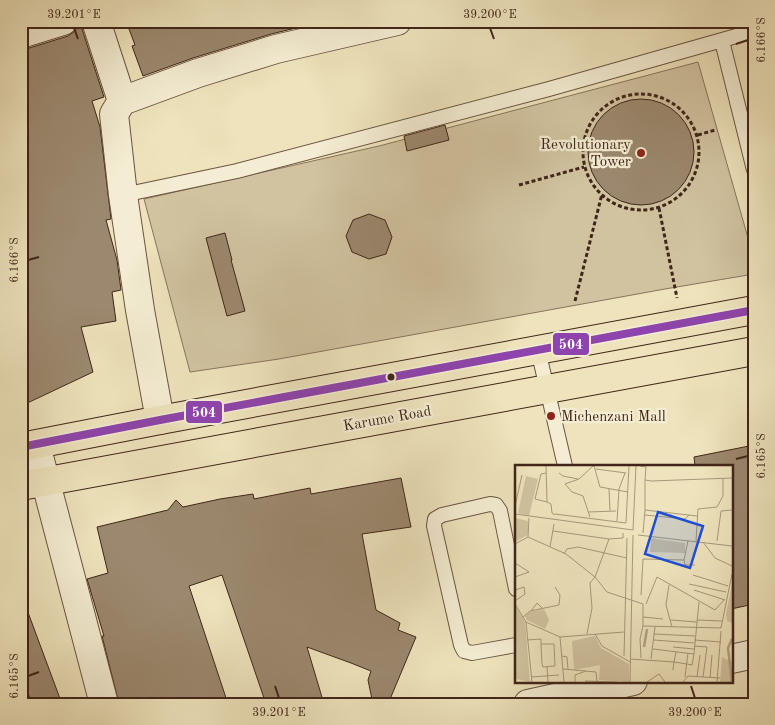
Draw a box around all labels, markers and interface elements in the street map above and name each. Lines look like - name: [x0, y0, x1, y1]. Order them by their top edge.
- text: 39.201°E: [47, 9, 101, 21]
- text: 39.200°E: [463, 9, 517, 21]
- text: 6.166°S: [756, 17, 768, 63]
- place label: Revolutionary Tower: [540, 138, 631, 170]
- marker: Revolutionary Tower: [635, 147, 647, 159]
- text: 6.166°S: [9, 237, 21, 283]
- line badge: 504: [552, 332, 590, 356]
- text: 504: [559, 338, 583, 352]
- unlabelled marker: [386, 372, 396, 382]
- line badge: 504: [185, 400, 223, 424]
- street label: Karume Road: [342, 404, 433, 435]
- text: 504: [192, 406, 216, 420]
- marker: Michenzani Mall: [545, 410, 557, 422]
- place label: Michenzani Mall: [561, 410, 666, 425]
- text: 6.165°S: [755, 433, 768, 479]
- inset map: [515, 465, 732, 682]
- text: 6.165°S: [8, 653, 21, 699]
- text: 39.201°E: [252, 707, 306, 719]
- text: 39.200°E: [668, 707, 722, 719]

